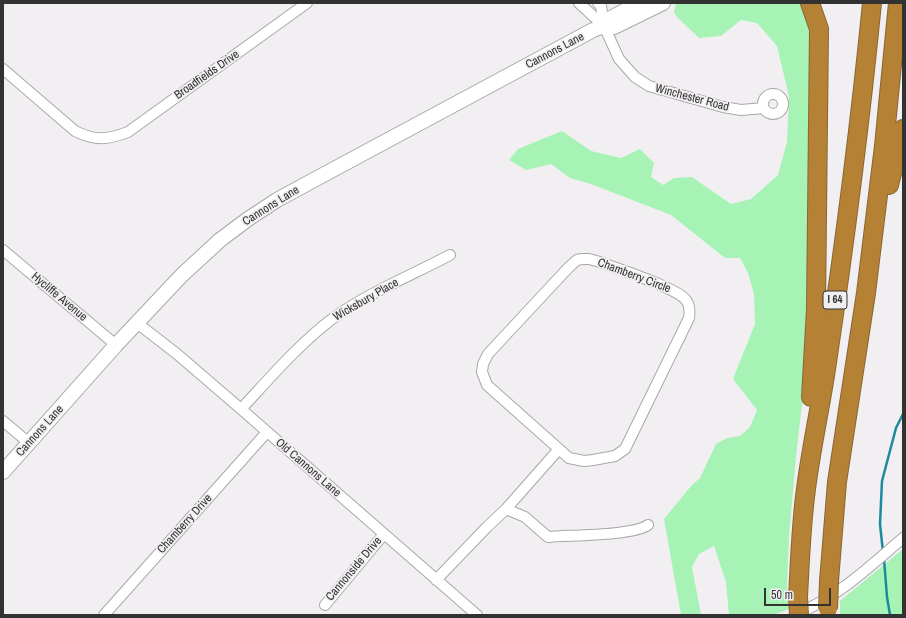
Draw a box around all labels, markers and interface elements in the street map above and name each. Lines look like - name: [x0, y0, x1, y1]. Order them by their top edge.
- street label: Cannons Lane: [523, 30, 587, 72]
- street label: Broadfields Drive: [172, 47, 242, 103]
- street label: Winchester Road: [653, 81, 731, 115]
- street label: Cannons Lane: [240, 183, 302, 229]
- street label: Chamberry Circle: [595, 255, 673, 297]
- street label: Hycliffe Avenue: [28, 269, 90, 325]
- street label: Wicksbury Place: [331, 275, 401, 325]
- road number: I 64: [823, 291, 847, 309]
- street label: Cannons Lane: [13, 402, 67, 460]
- street label: Old Cannons Lane: [272, 436, 344, 500]
- street label: Chamberry Drive: [155, 491, 215, 557]
- street label: Cannonside Drive: [323, 534, 385, 604]
- scale bar: [766, 580, 833, 606]
- text: 50 m: [771, 587, 793, 603]

